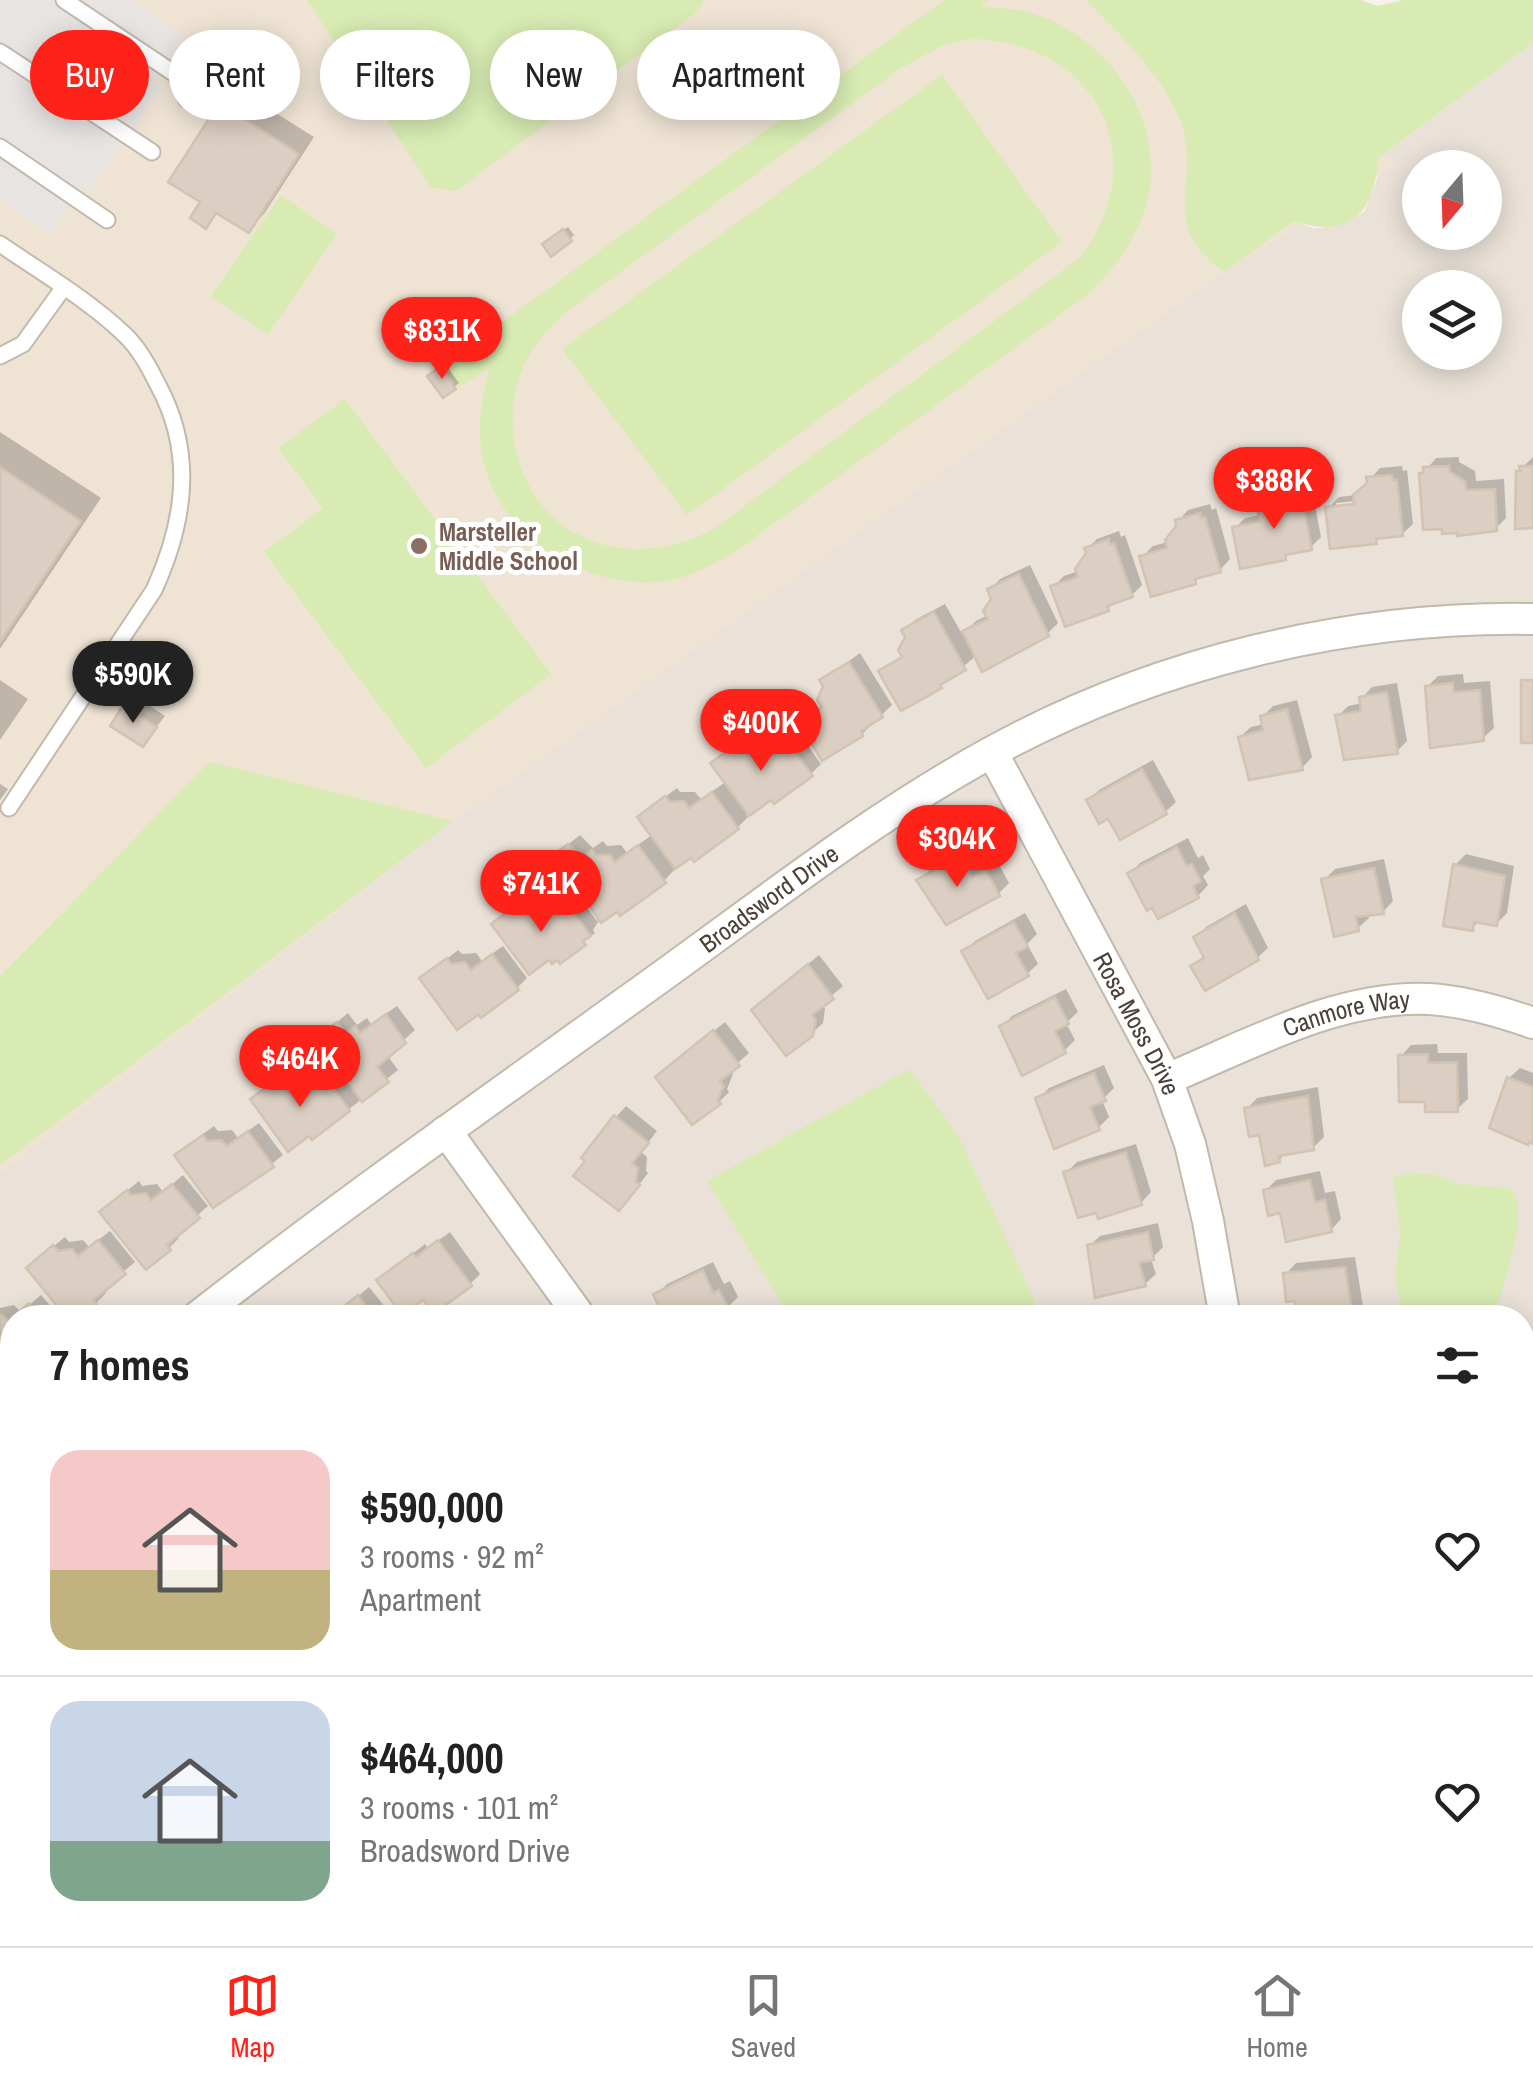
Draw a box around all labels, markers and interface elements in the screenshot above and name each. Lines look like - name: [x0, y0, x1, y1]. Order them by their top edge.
- chip: Buy: [30, 30, 149, 120]
- chip: Rent: [169, 30, 300, 120]
- chip: Filters: [320, 30, 470, 120]
- chip: New: [490, 30, 617, 120]
- chip: Apartment: [637, 30, 840, 120]
- north arrow: [1402, 150, 1502, 250]
- map controls: [1402, 150, 1502, 370]
- button: layers: [1402, 270, 1502, 370]
- pin: $831K: [372, 297, 512, 382]
- text: $831K: [403, 308, 481, 351]
- pin: $388K: [1204, 447, 1344, 532]
- text: $388K: [1235, 458, 1313, 501]
- place label: Marsteller Middle School: [439, 515, 578, 578]
- marker: Marsteller Middle School: [408, 535, 430, 557]
- pin: $590K: [63, 641, 203, 726]
- text: $590K: [94, 652, 172, 695]
- pin: $400K: [691, 689, 831, 774]
- text: $400K: [722, 700, 800, 743]
- pin: $304K: [887, 805, 1027, 890]
- text: $304K: [918, 816, 996, 859]
- street label: Broadsword Drive: [692, 837, 845, 961]
- pin: $741K: [471, 850, 611, 935]
- text: $741K: [502, 861, 580, 904]
- street label: Rosa Moss Drive: [1085, 946, 1188, 1100]
- street label: Canmore Way: [1278, 982, 1411, 1045]
- pin: $464K: [230, 1025, 370, 1110]
- text: $464K: [261, 1036, 339, 1079]
- text: 7 homes: [50, 1337, 190, 1393]
- icon: filters: [1430, 1338, 1485, 1393]
- text: $590,000: [360, 1479, 504, 1535]
- icon: home: [130, 1490, 250, 1610]
- icon: heart: [1430, 1523, 1485, 1578]
- text: 3 rooms · 92 m²: [360, 1535, 544, 1578]
- text: Apartment: [360, 1578, 481, 1621]
- text: $464,000: [360, 1730, 504, 1786]
- icon: home: [130, 1741, 250, 1861]
- icon: heart: [1430, 1774, 1485, 1829]
- text: 3 rooms · 101 m²: [360, 1786, 558, 1829]
- text: Broadsword Drive: [360, 1829, 570, 1872]
- tab: Map: [225, 1968, 280, 2066]
- tab: Saved: [731, 1968, 796, 2066]
- tab: Home: [1246, 1968, 1308, 2066]

